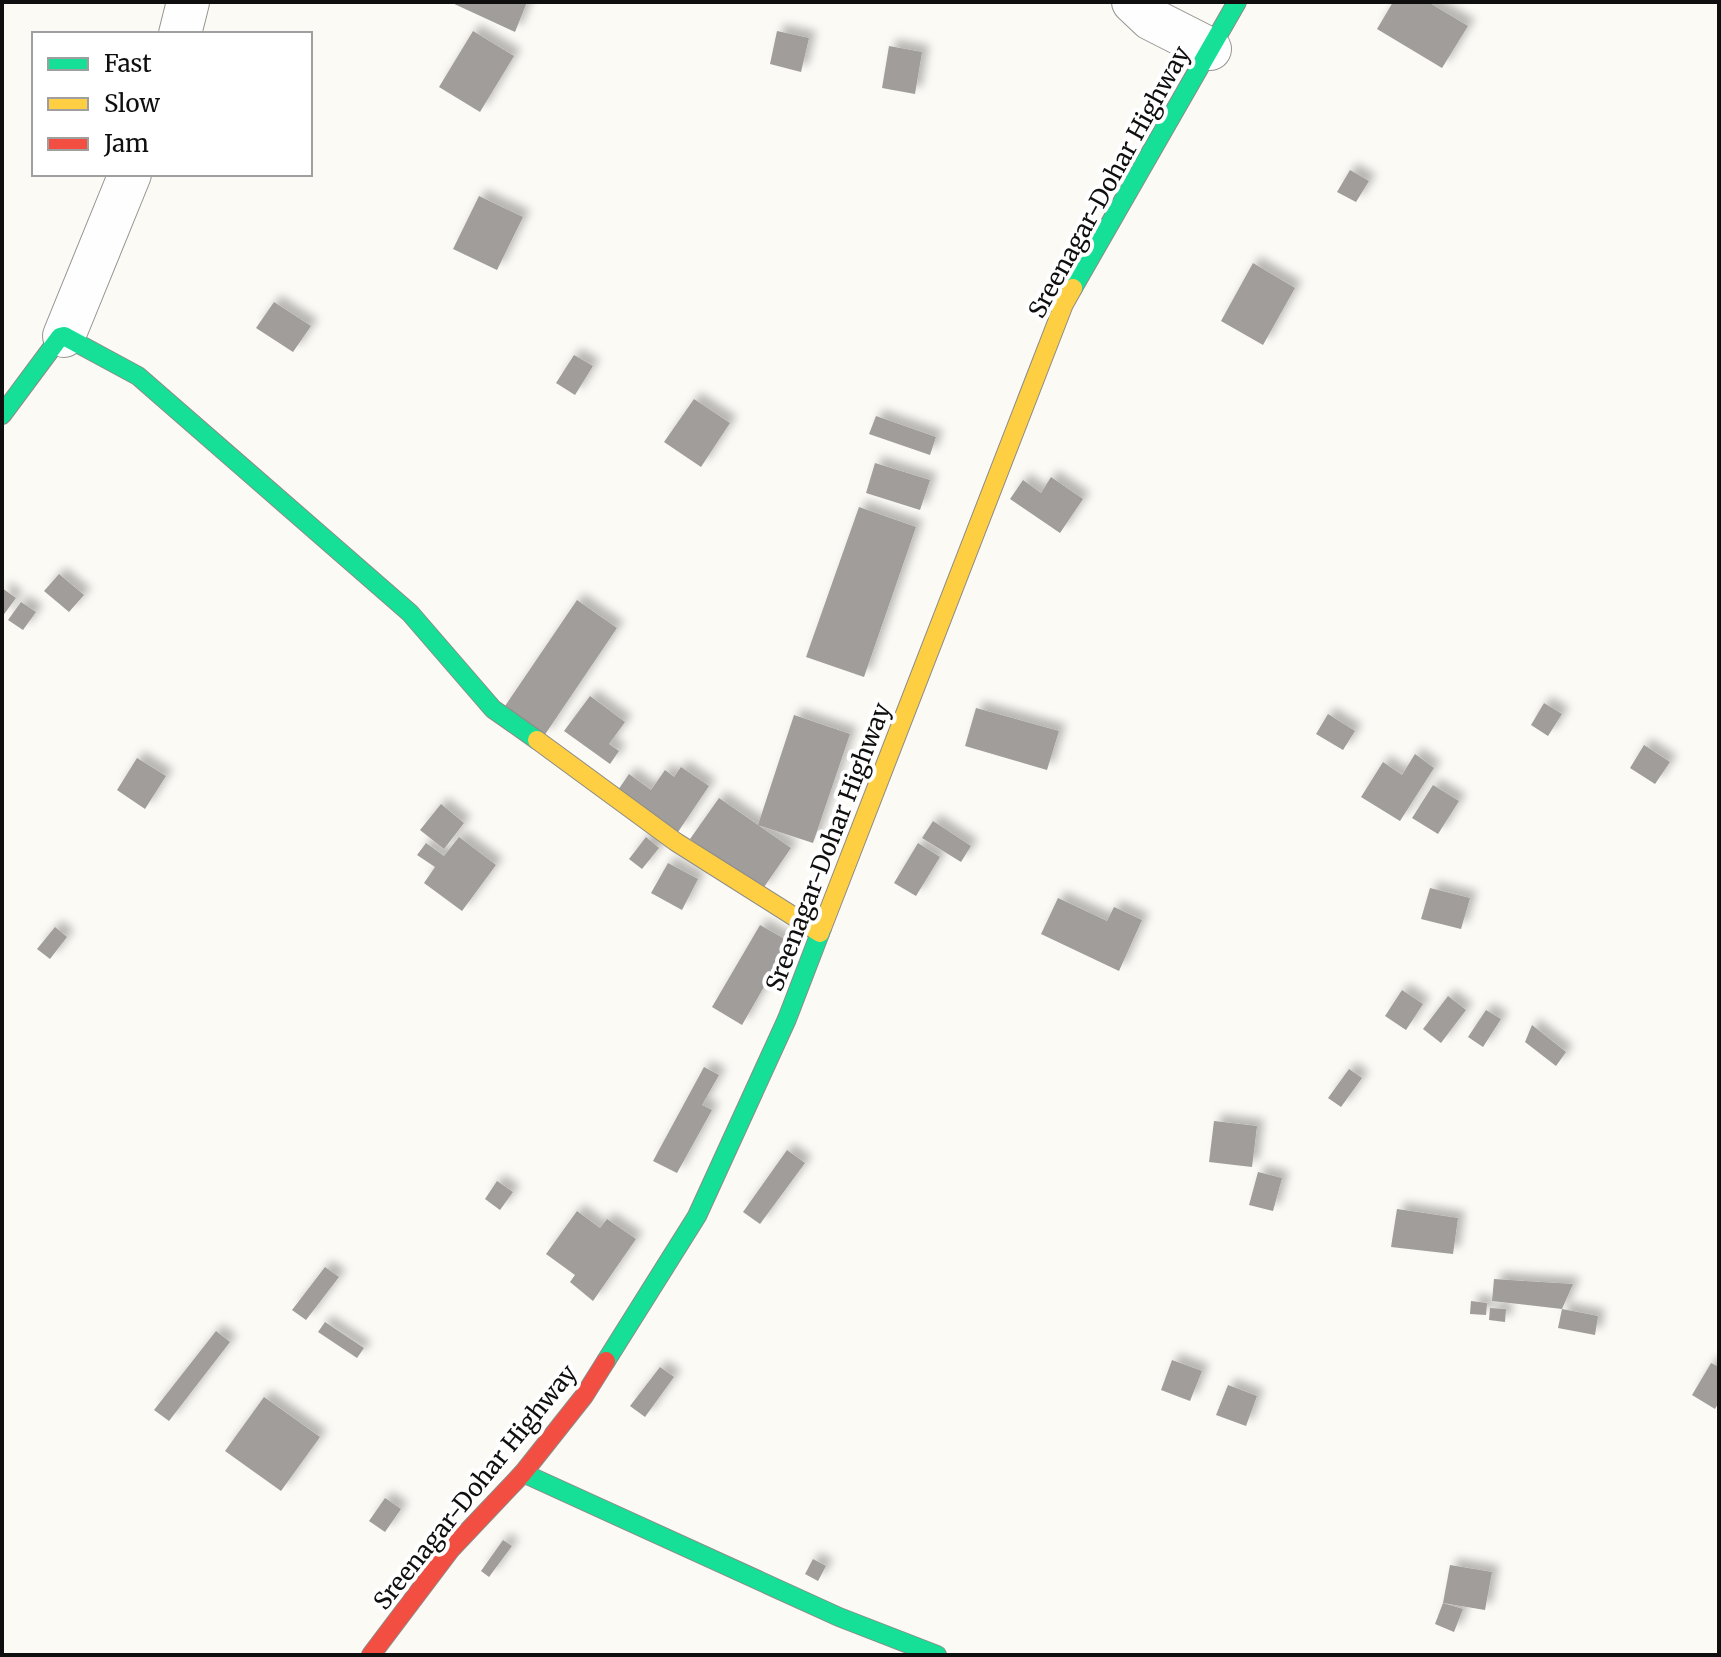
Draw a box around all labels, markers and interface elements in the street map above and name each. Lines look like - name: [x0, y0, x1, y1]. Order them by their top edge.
- legend: [32, 32, 312, 176]
- street label: Sreenagar-Dohar Highway: [1021, 40, 1197, 323]
- text: Fast: [104, 48, 152, 79]
- text: Slow: [104, 88, 160, 119]
- text: Jam: [103, 128, 149, 159]
- street label: Sreenagar-Dohar Highway: [759, 698, 897, 996]
- street label: Sreenagar-Dohar Highway: [367, 1358, 583, 1616]

